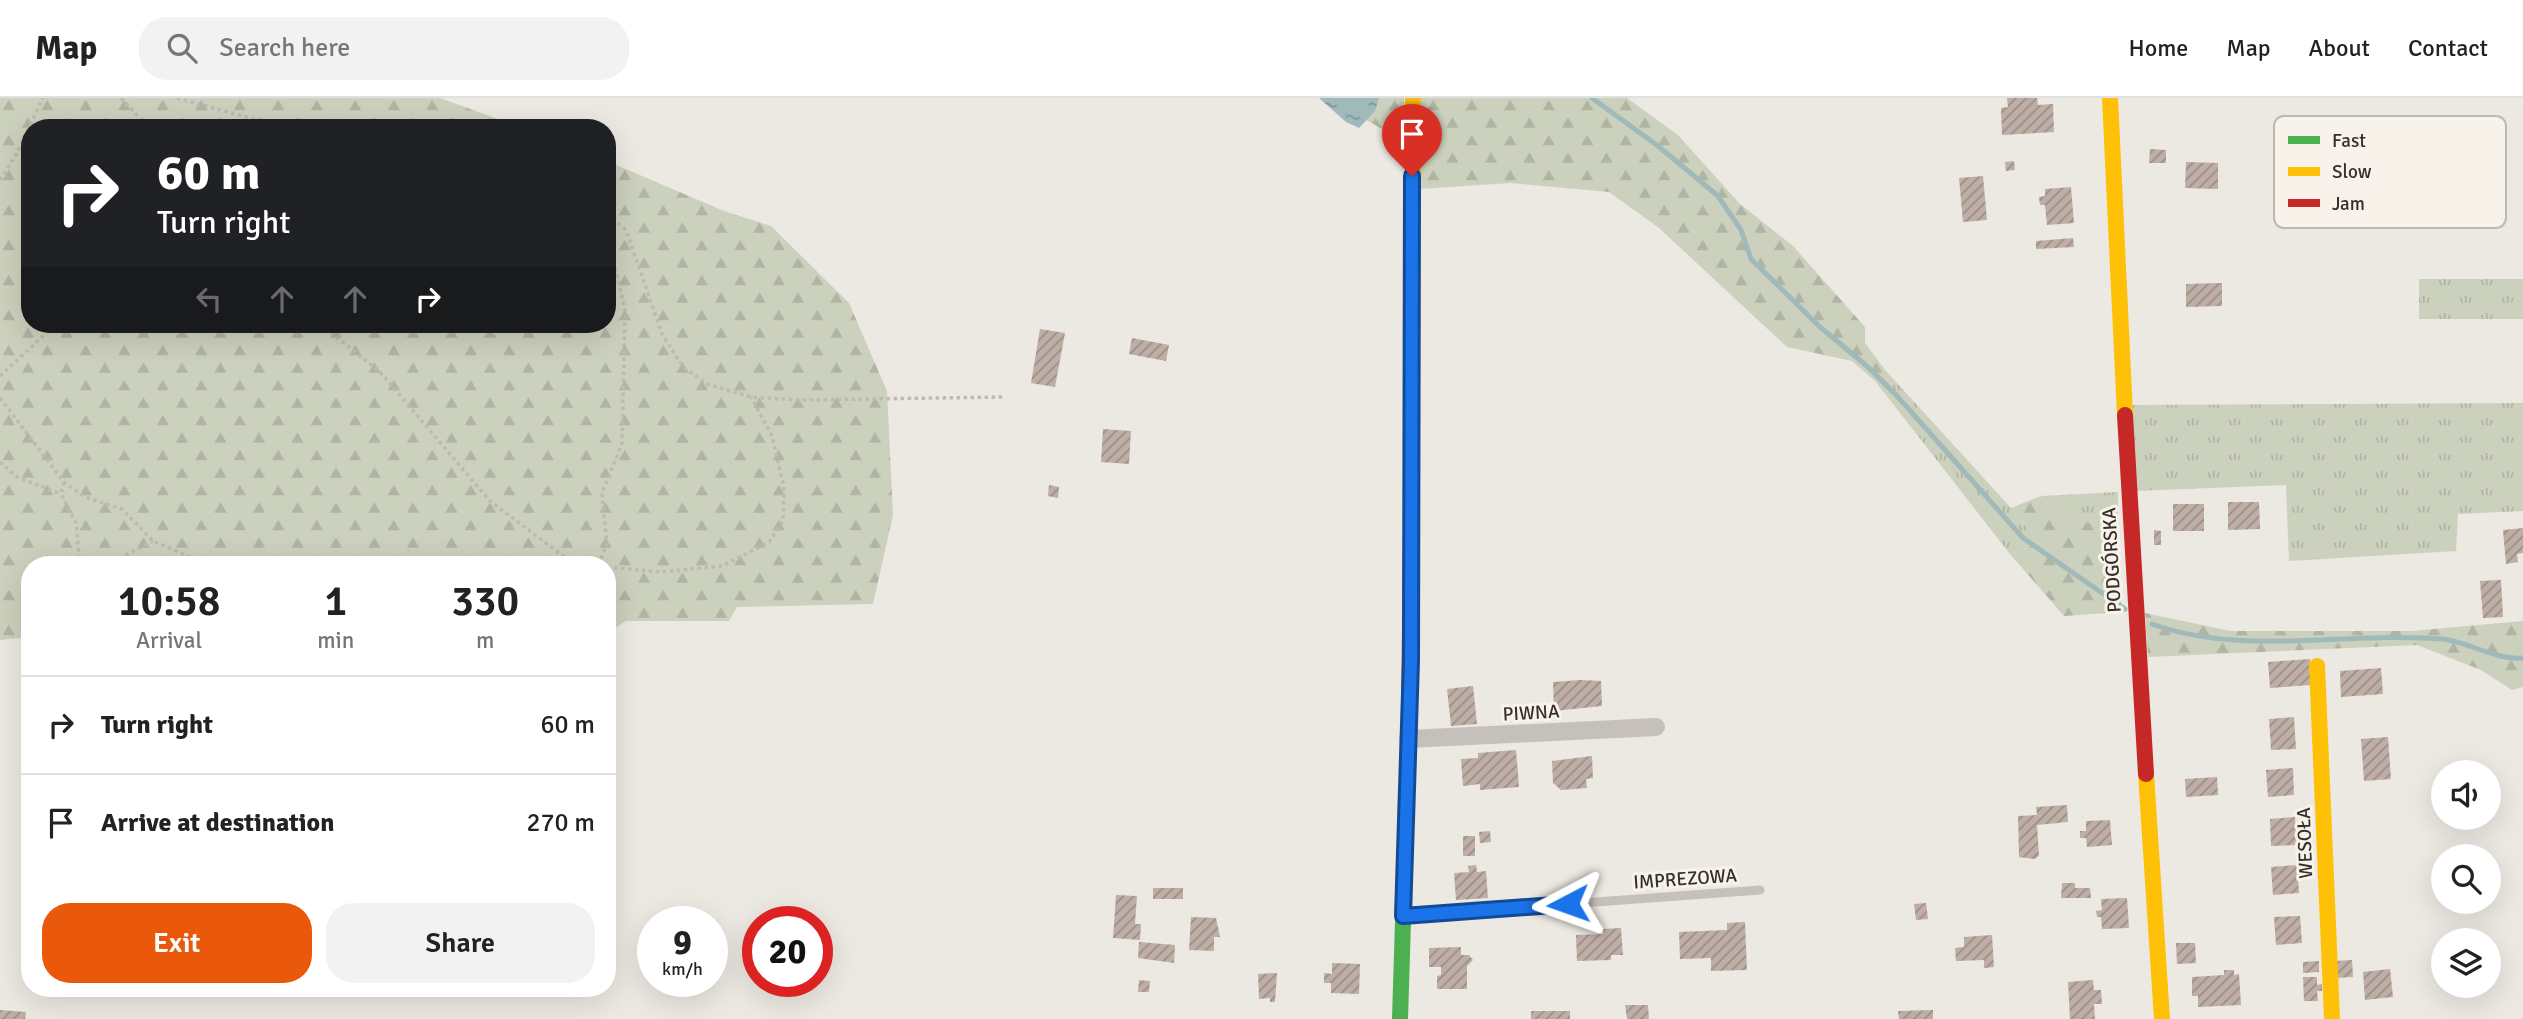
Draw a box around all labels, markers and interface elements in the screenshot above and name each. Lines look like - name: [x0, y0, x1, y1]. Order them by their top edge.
- search box: [139, 17, 629, 80]
- text: Map: [35, 28, 97, 69]
- icon: search: [163, 29, 201, 67]
- text: Search here: [219, 32, 350, 64]
- text: Home: [2128, 33, 2188, 63]
- text: Map: [2226, 33, 2271, 63]
- text: About: [2309, 33, 2370, 63]
- text: Contact: [2408, 33, 2488, 63]
- pin: [1382, 104, 1442, 176]
- icon: arrive: [1393, 115, 1431, 153]
- legend: [2274, 116, 2506, 228]
- text: Fast: [2332, 129, 2366, 153]
- text: 60 m: [157, 143, 260, 203]
- icon: right: [42, 147, 133, 238]
- text: Slow: [2332, 160, 2372, 184]
- text: Jam: [2332, 192, 2365, 216]
- text: Turn right: [157, 203, 290, 242]
- icon: left: [190, 280, 228, 318]
- icon: ahead: [263, 280, 301, 318]
- icon: ahead: [336, 280, 374, 318]
- icon: right: [409, 280, 447, 318]
- street label: PODGÓRSKA: [2097, 506, 2127, 613]
- text: 10:58: [118, 576, 220, 627]
- text: 1: [324, 576, 347, 627]
- text: 330: [451, 576, 519, 627]
- text: Arrival: [136, 626, 202, 655]
- text: min: [317, 626, 354, 655]
- text: m: [476, 626, 494, 655]
- street label: PIWNA: [1502, 700, 1561, 726]
- icon: right: [42, 706, 80, 744]
- text: Turn right: [101, 709, 213, 741]
- text: 60 m: [540, 709, 595, 741]
- map controls: [2431, 760, 2501, 998]
- button: sound: [2431, 760, 2501, 830]
- icon: arrive: [42, 804, 80, 842]
- text: Arrive at destination: [101, 807, 334, 839]
- text: 270 m: [526, 807, 595, 839]
- street label: WESOŁA: [2292, 807, 2318, 879]
- button: search: [2431, 844, 2501, 914]
- street label: IMPREZOWA: [1632, 863, 1738, 895]
- position arrow: [1531, 867, 1605, 941]
- button: Exit: [42, 903, 312, 983]
- button: Share: [326, 903, 595, 983]
- speed limit sign: 20: [742, 906, 833, 997]
- text: 9: [673, 921, 692, 964]
- button: layers: [2431, 928, 2501, 998]
- text: km/h: [662, 958, 703, 980]

